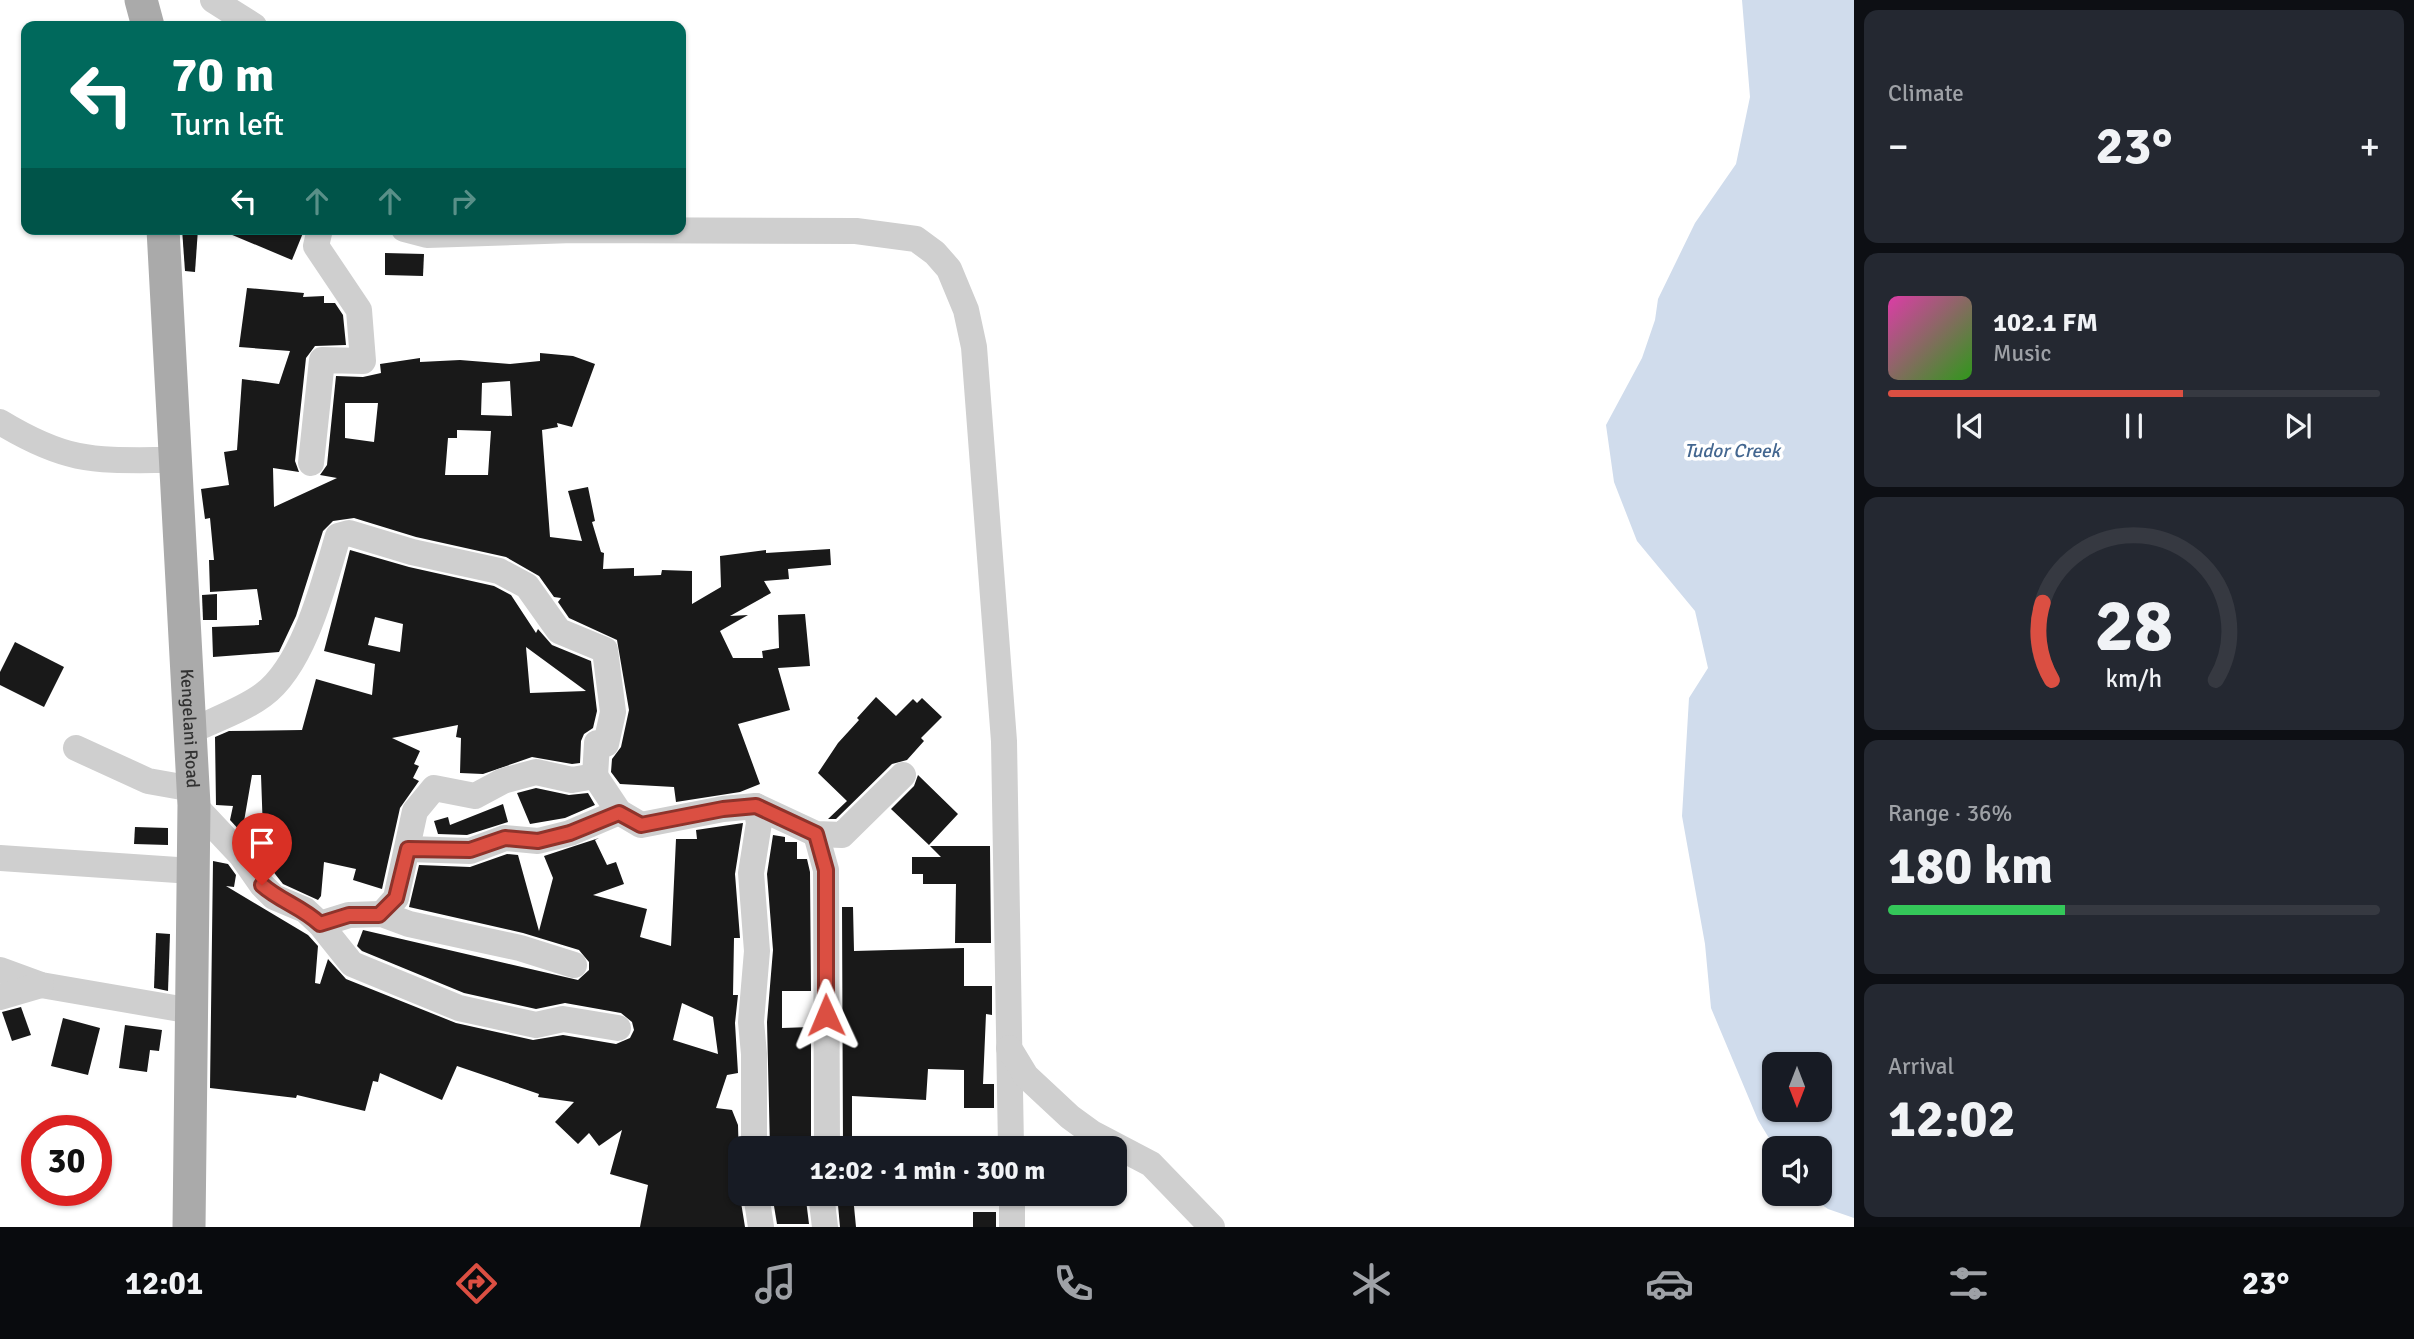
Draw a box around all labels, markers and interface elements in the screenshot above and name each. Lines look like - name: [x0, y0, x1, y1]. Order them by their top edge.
- text: 70 m: [171, 45, 274, 105]
- icon: left: [56, 49, 147, 140]
- text: Climate: [1888, 79, 1964, 108]
- text: Turn left: [171, 105, 284, 144]
- text: 23°: [2096, 114, 2172, 178]
- text: −: [1888, 123, 1909, 170]
- text: +: [2359, 123, 2380, 170]
- icon: left: [225, 182, 263, 220]
- icon: ahead: [298, 182, 336, 220]
- icon: ahead: [371, 182, 409, 220]
- icon: right: [444, 182, 482, 220]
- text: 102.1 FM: [1993, 307, 2098, 339]
- text: Music: [1993, 339, 2051, 368]
- icon: previous: [1951, 407, 1989, 445]
- icon: pause: [2115, 407, 2153, 445]
- icon: next: [2279, 407, 2317, 445]
- water label: Tudor Creek: [1684, 439, 1781, 463]
- text: 28: [2095, 582, 2173, 671]
- text: km/h: [2106, 662, 2162, 693]
- street label: Kengelani Road: [176, 668, 204, 789]
- text: Range · 36%: [1888, 799, 2012, 828]
- pin: [232, 813, 292, 885]
- icon: arrive: [243, 824, 281, 862]
- text: 180 km: [1888, 834, 2053, 898]
- position arrow: [789, 978, 863, 1052]
- north arrow: [1762, 1052, 1832, 1122]
- map controls: [1762, 1052, 1832, 1206]
- text: Arrival: [1888, 1052, 1954, 1081]
- text: 12:02: [1888, 1087, 2016, 1151]
- speed limit sign: 30: [21, 1115, 112, 1206]
- button: sound: [1762, 1136, 1832, 1206]
- text: 12:02 · 1 min · 300 m: [810, 1155, 1045, 1187]
- icon: directions: [452, 1259, 501, 1308]
- icon: music: [751, 1259, 800, 1308]
- icon: phone: [1049, 1259, 1098, 1308]
- icon: climate: [1347, 1259, 1396, 1308]
- icon: car: [1645, 1259, 1694, 1308]
- icon: filters: [1944, 1259, 1993, 1308]
- text: 12:01: [125, 1264, 203, 1303]
- text: 23°: [2242, 1264, 2289, 1303]

